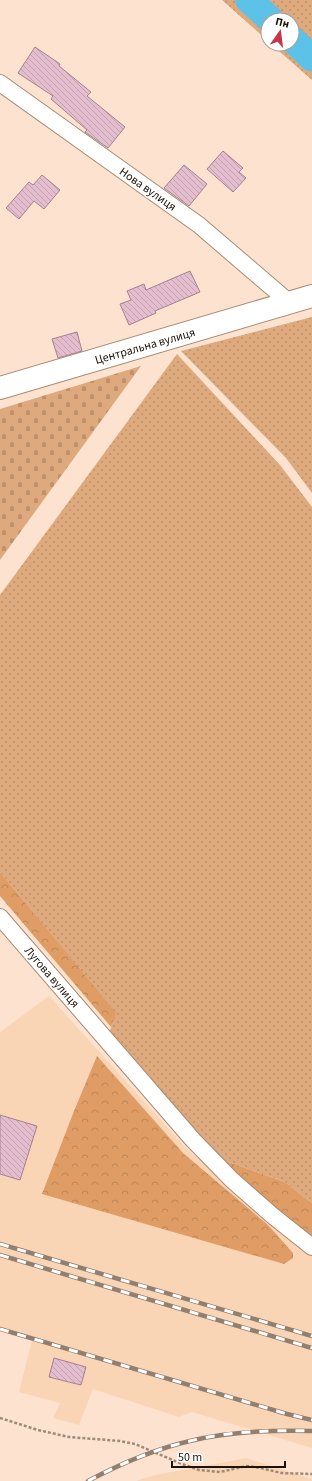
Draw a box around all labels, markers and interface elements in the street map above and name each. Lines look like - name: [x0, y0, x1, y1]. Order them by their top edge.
- north arrow: [260, 12, 300, 52]
- text: Пн: [274, 14, 291, 32]
- street label: Нова вулиця: [116, 163, 180, 215]
- street label: Центральна вулиця: [93, 324, 197, 369]
- street label: Лугова вулиця: [20, 943, 83, 1012]
- scale bar: [172, 1443, 285, 1469]
- text: 50 m: [178, 1449, 202, 1466]

